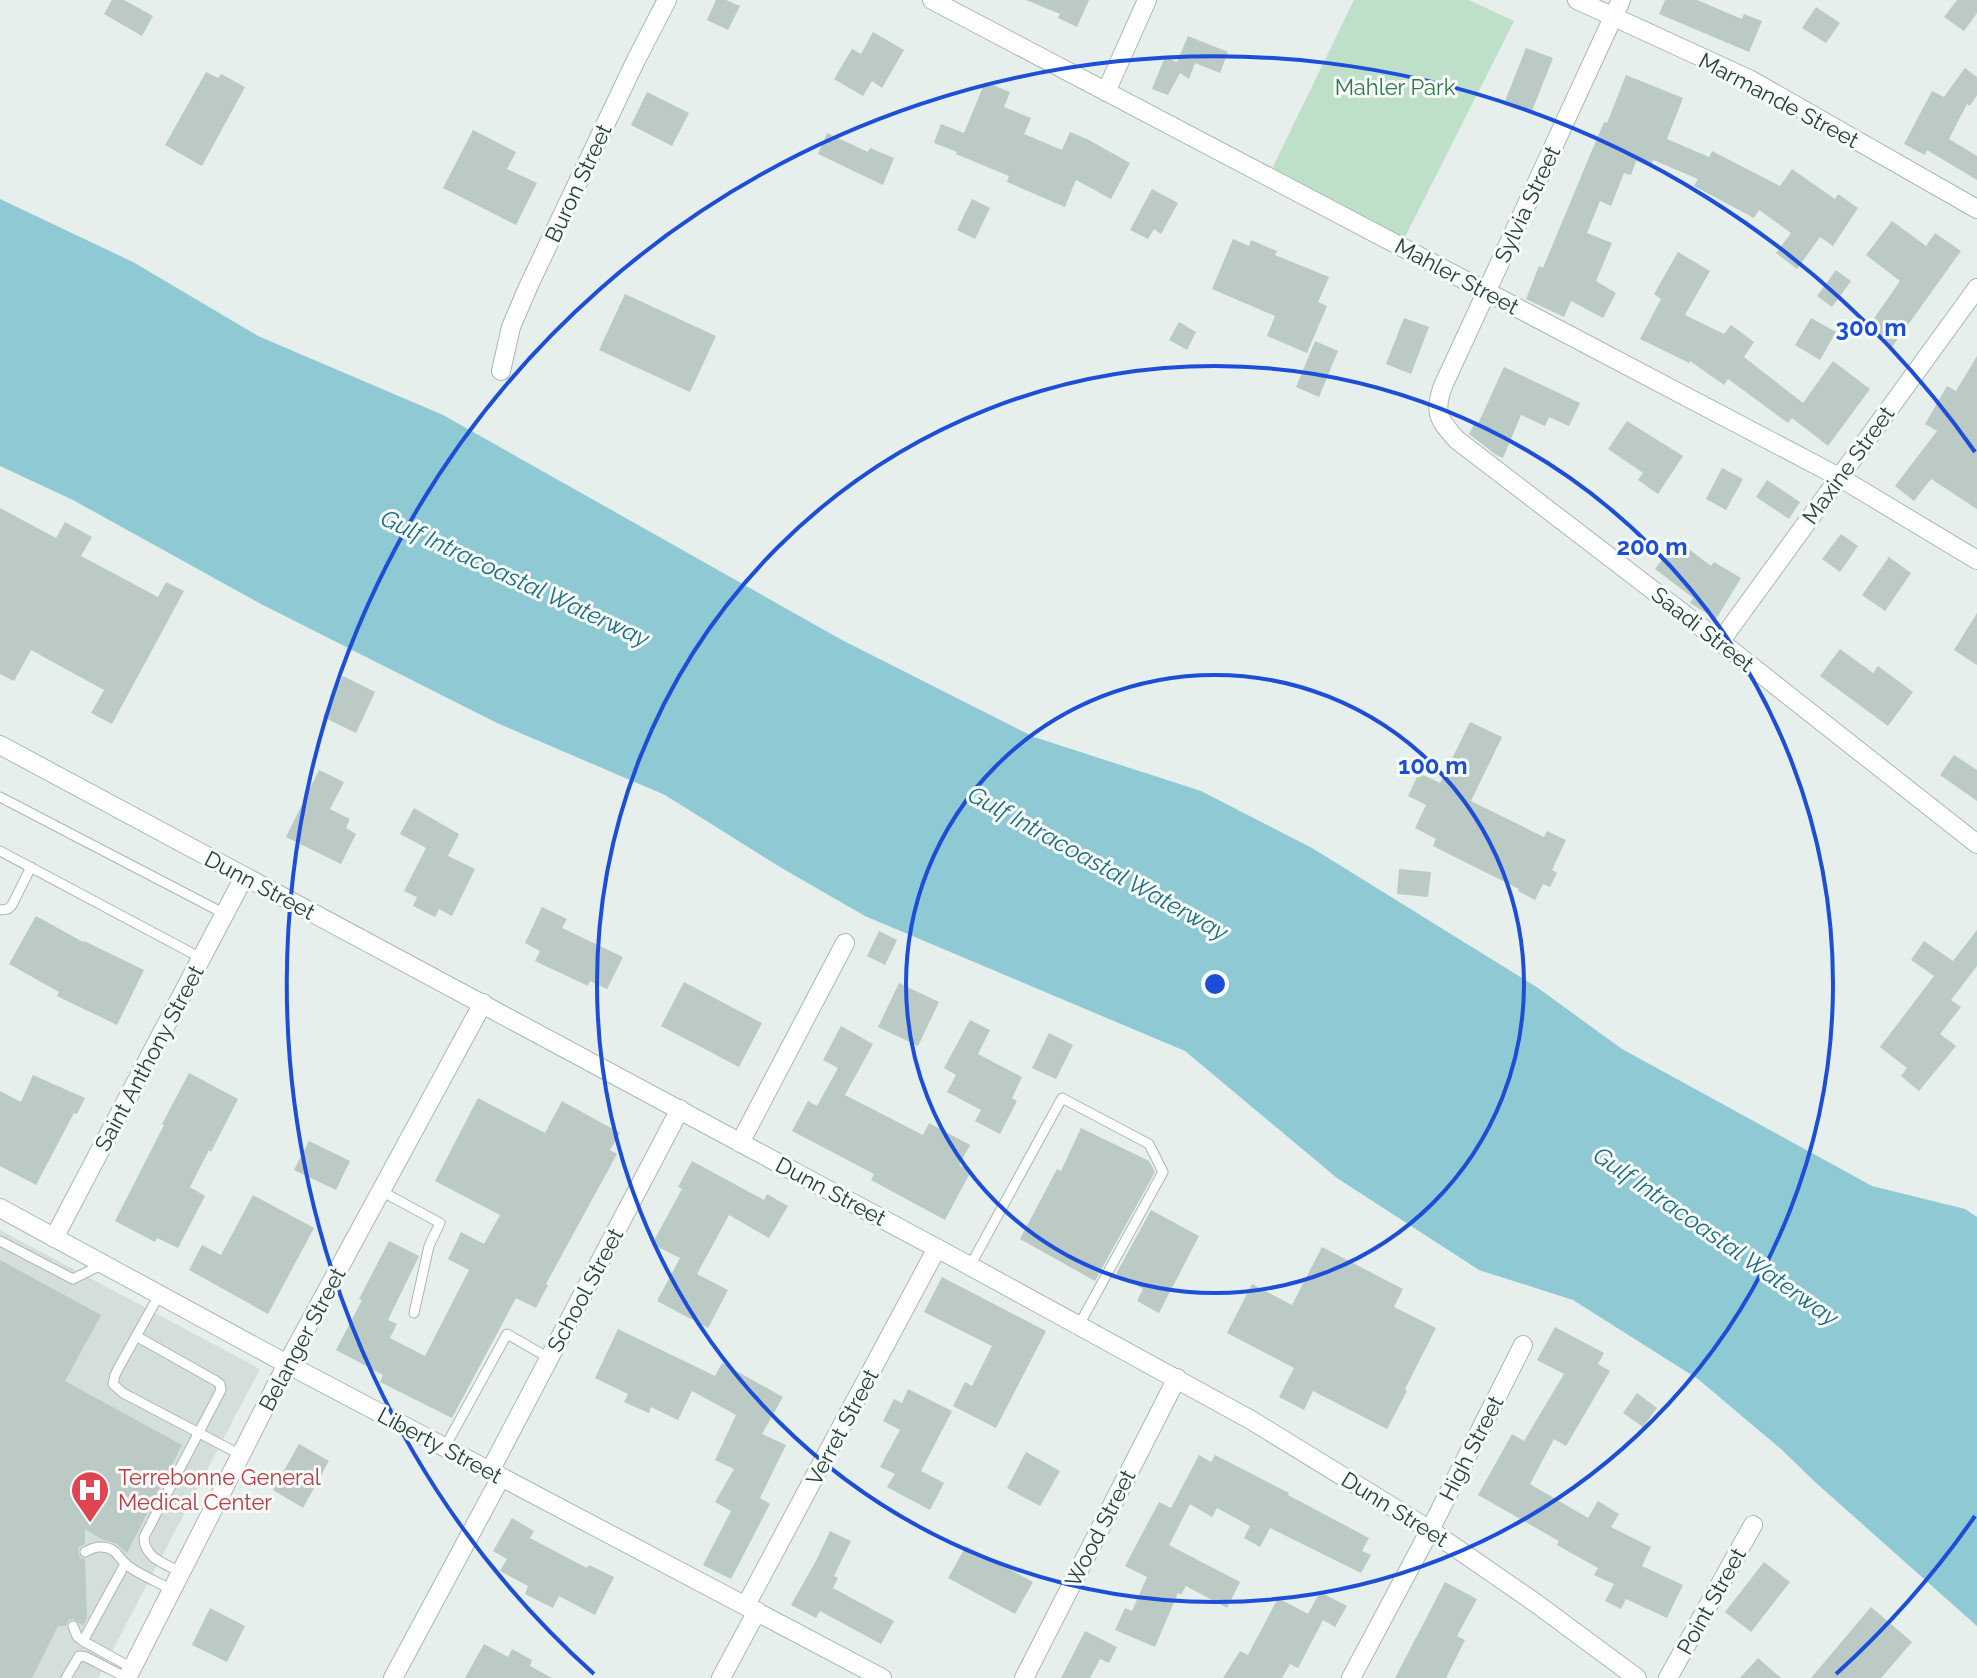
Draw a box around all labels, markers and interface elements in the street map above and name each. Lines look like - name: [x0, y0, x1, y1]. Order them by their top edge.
- street label: Marmande Street: [1695, 47, 1864, 153]
- park label: Mahler Park: [1335, 74, 1456, 100]
- street label: Buron Street: [539, 119, 617, 246]
- street label: Sylvia Street: [1489, 141, 1566, 266]
- street label: Mahler Street: [1391, 232, 1524, 320]
- text: 300 m: [1836, 313, 1906, 342]
- street label: Maxine Street: [1797, 400, 1900, 529]
- water label: Gulf Intracoastal Waterway: [376, 503, 655, 654]
- text: 200 m: [1616, 532, 1688, 561]
- street label: Saadi Street: [1647, 581, 1760, 677]
- text: 100 m: [1398, 751, 1468, 780]
- water label: Gulf Intracoastal Waterway: [963, 779, 1234, 947]
- street label: Dunn Street: [200, 845, 320, 925]
- street label: Saint Anthony Street: [89, 960, 209, 1155]
- centre of rings: [1201, 970, 1229, 998]
- water label: Gulf Intracoastal Waterway: [1588, 1140, 1845, 1333]
- street label: Dunn Street: [771, 1151, 891, 1231]
- street label: School Street: [542, 1223, 629, 1356]
- street label: Belanger Street: [253, 1262, 351, 1415]
- street label: Verret Street: [800, 1364, 884, 1490]
- street label: High Street: [1434, 1391, 1509, 1505]
- street label: Liberty Street: [373, 1401, 507, 1489]
- place label: Terrebonne General Medical Center: [118, 1464, 321, 1515]
- street label: Wood Street: [1059, 1465, 1141, 1591]
- street label: Dunn Street: [1337, 1466, 1454, 1552]
- hospital icon: Terrebonne General Medical Center: [69, 1469, 111, 1524]
- street label: Point Street: [1671, 1543, 1751, 1659]

